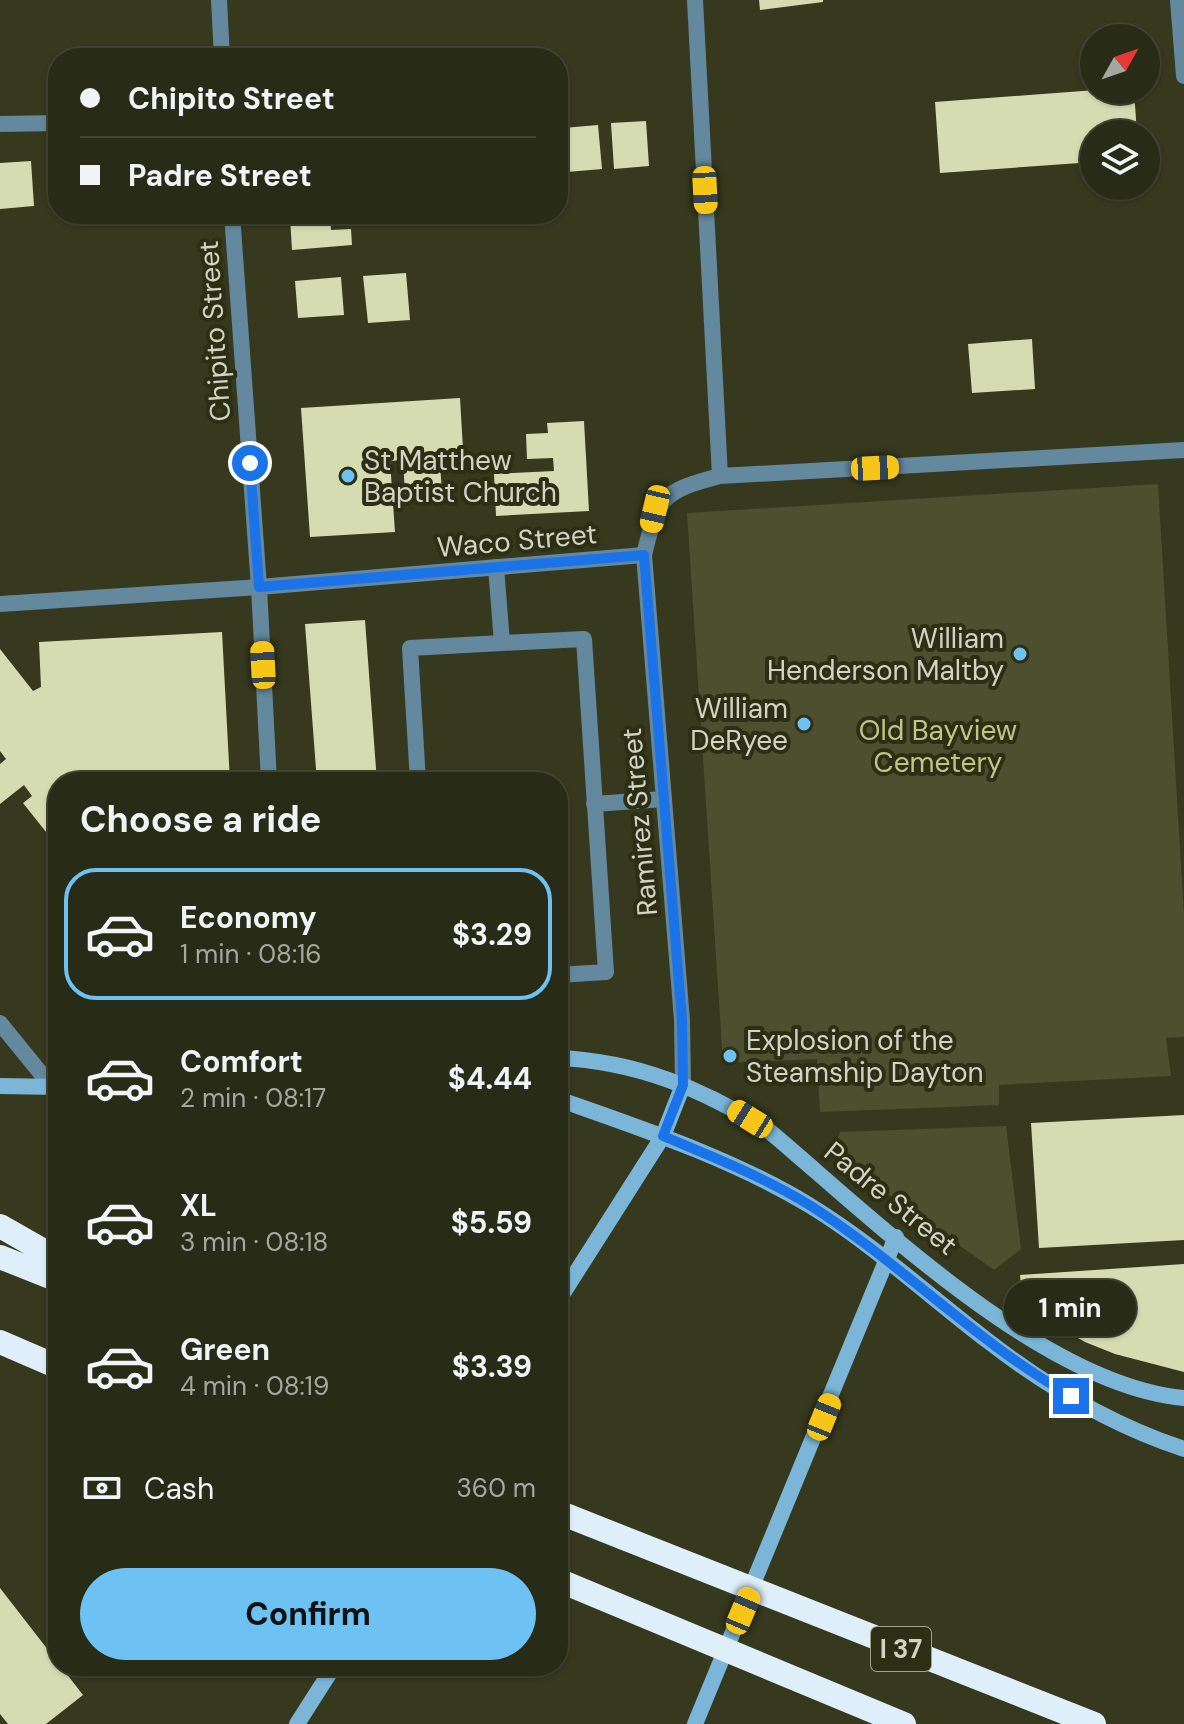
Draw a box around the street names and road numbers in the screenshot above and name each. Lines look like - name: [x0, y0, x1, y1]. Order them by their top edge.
- street label: Chipito Street: [190, 239, 239, 423]
- street label: Waco Street: [436, 515, 599, 566]
- street label: Ramirez Street: [613, 726, 666, 917]
- street label: Padre Street: [817, 1133, 965, 1263]
- road number: I 37: [871, 1627, 931, 1671]

